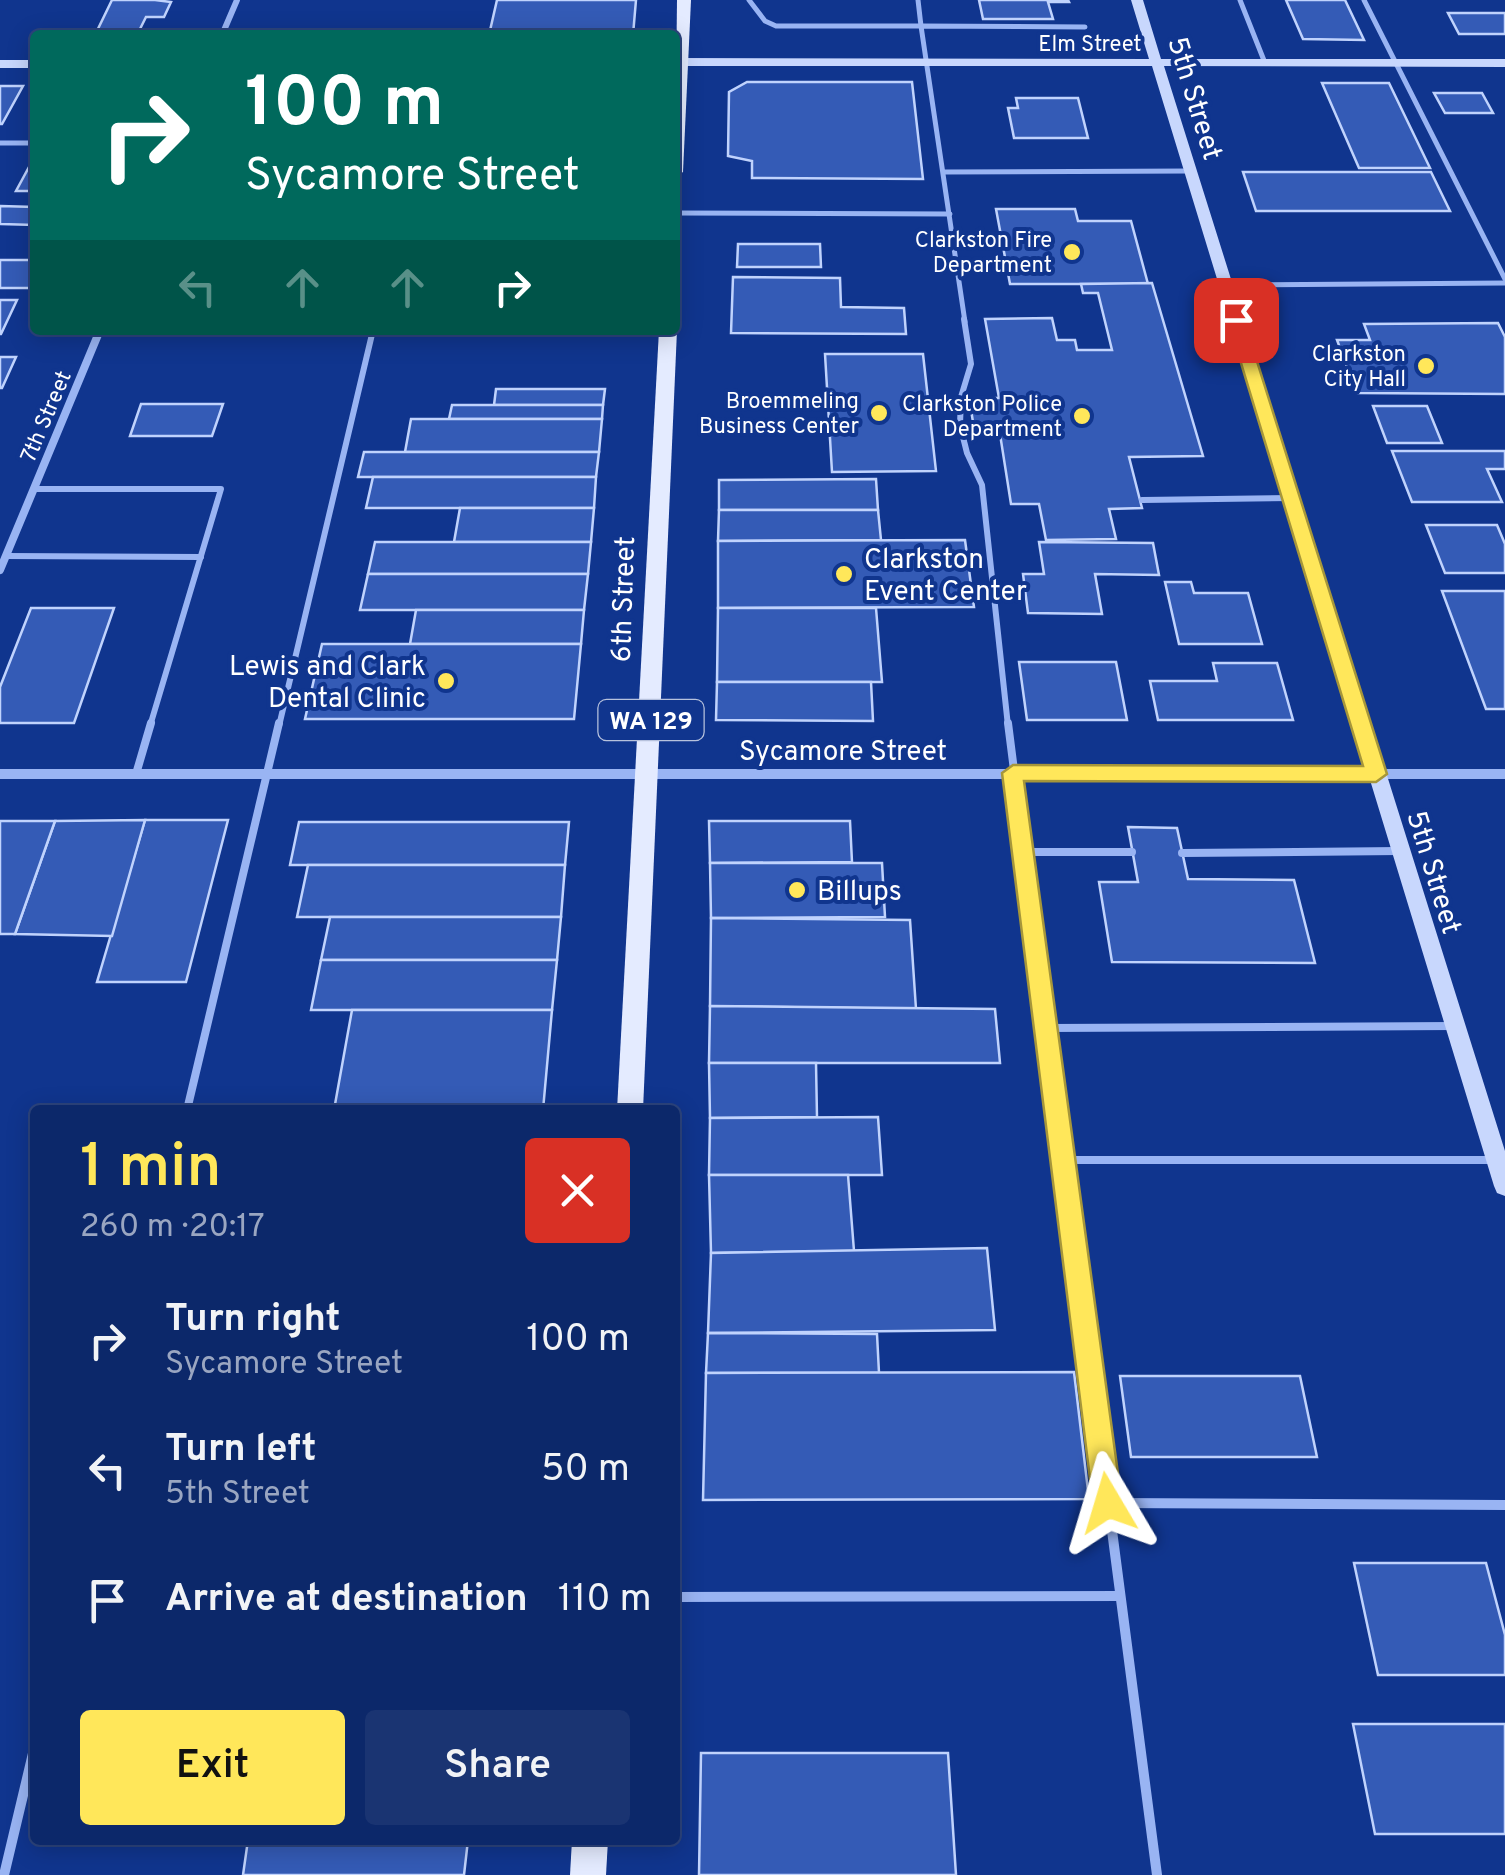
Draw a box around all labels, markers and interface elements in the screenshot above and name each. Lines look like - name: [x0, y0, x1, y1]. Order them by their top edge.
- street label: Elm Street: [1038, 32, 1142, 59]
- street label: 5th Street: [1157, 33, 1229, 165]
- text: 100 m: [245, 62, 444, 151]
- icon: right: [80, 70, 210, 200]
- text: Sycamore Street: [245, 149, 580, 206]
- place label: Clarkston Fire Department: [915, 228, 1052, 280]
- marker: Clarkston Fire Department: [1061, 241, 1083, 263]
- icon: left: [170, 260, 225, 315]
- icon: ahead: [275, 260, 330, 315]
- icon: ahead: [380, 260, 435, 315]
- icon: right: [485, 260, 540, 315]
- pin: [1194, 278, 1279, 363]
- icon: arrive: [1209, 293, 1264, 348]
- place label: Clarkston City Hall: [1312, 342, 1406, 394]
- marker: Clarkston City Hall: [1415, 355, 1437, 377]
- street label: 7th Street: [16, 367, 79, 467]
- place label: Broemmeling Business Center: [699, 389, 859, 441]
- place label: Clarkston Police Department: [902, 392, 1062, 444]
- marker: Broemmeling Business Center: [868, 402, 890, 424]
- marker: Clarkston Police Department: [1071, 405, 1093, 427]
- street label: 6th Street: [605, 535, 645, 663]
- place label: Clarkston Event Center: [864, 543, 1027, 611]
- marker: Clarkston Event Center: [833, 563, 855, 585]
- place label: Lewis and Clark Dental Clinic: [229, 650, 426, 718]
- marker: Lewis and Clark Dental Clinic: [435, 670, 457, 692]
- road number: WA 129: [598, 700, 704, 740]
- street label: Sycamore Street: [739, 735, 947, 771]
- street label: 5th Street: [1396, 807, 1468, 939]
- place label: Billups: [817, 875, 902, 911]
- marker: Billups: [786, 879, 808, 901]
- text: 1 min: [80, 1132, 221, 1208]
- button: close: [525, 1138, 630, 1243]
- text: 260 m · 20:17: [80, 1208, 265, 1248]
- text: Turn right: [165, 1296, 340, 1345]
- icon: right: [80, 1313, 135, 1368]
- text: 100 m: [526, 1316, 630, 1365]
- text: Sycamore Street: [165, 1345, 403, 1385]
- text: Turn left: [165, 1426, 317, 1475]
- icon: left: [80, 1443, 135, 1498]
- text: 50 m: [541, 1446, 630, 1495]
- position arrow: [1056, 1451, 1160, 1555]
- text: 5th Street: [165, 1475, 310, 1515]
- icon: arrive: [80, 1573, 135, 1628]
- text: Arrive at destination: [165, 1576, 528, 1625]
- text: 110 m: [558, 1576, 652, 1625]
- button: Exit: [80, 1710, 345, 1825]
- button: Share: [365, 1710, 630, 1825]

